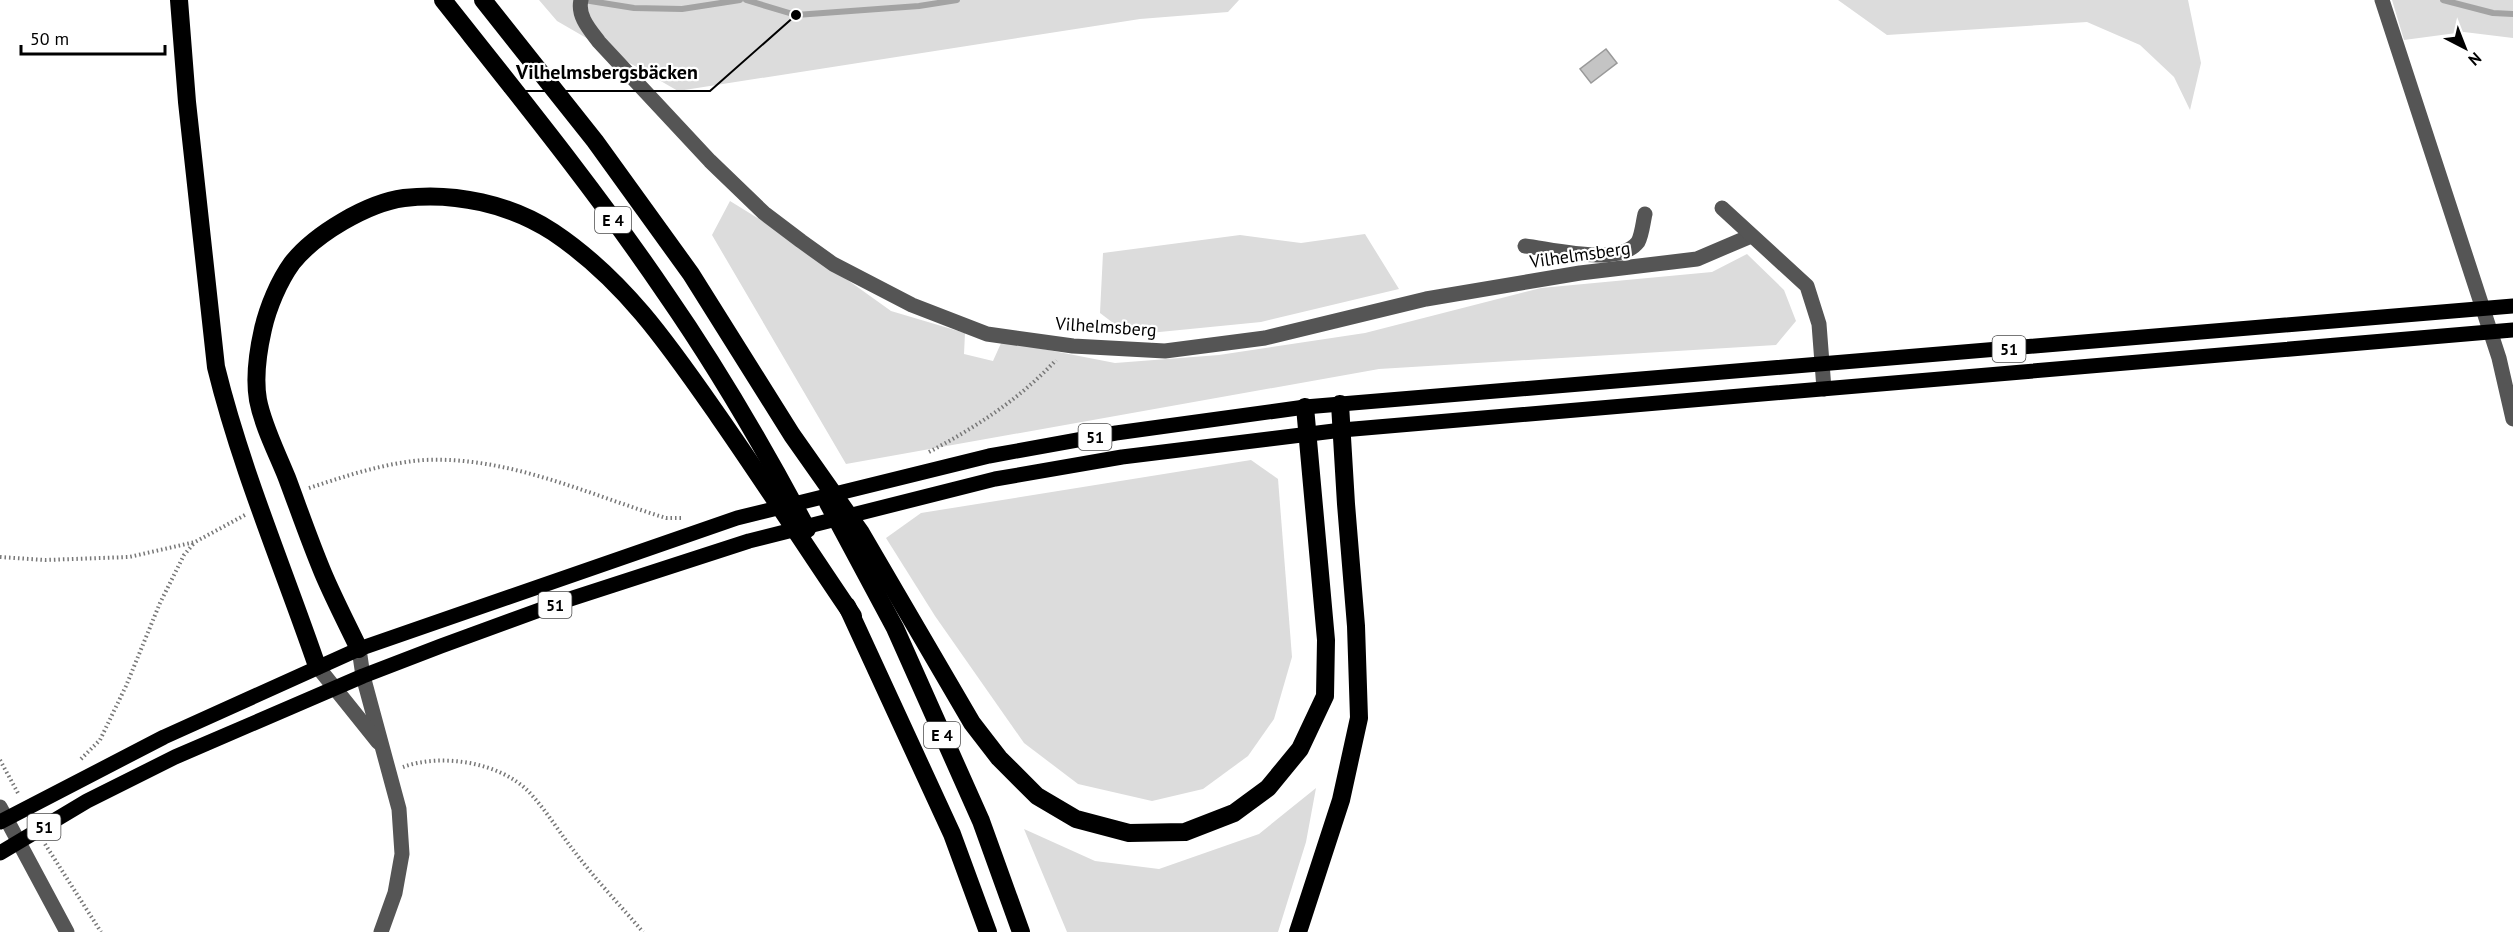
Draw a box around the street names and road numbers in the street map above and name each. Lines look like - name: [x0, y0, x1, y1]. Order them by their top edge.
- road number: E 4: [595, 207, 631, 233]
- street label: Vilhelmsberg: [1527, 236, 1632, 273]
- street label: Vilhelmsberg: [1054, 311, 1157, 342]
- road number: 51: [1992, 336, 2026, 362]
- road number: 51: [1078, 424, 1112, 450]
- road number: 51: [538, 592, 572, 618]
- road number: E 4: [924, 722, 960, 748]
- road number: 51: [28, 814, 60, 840]

